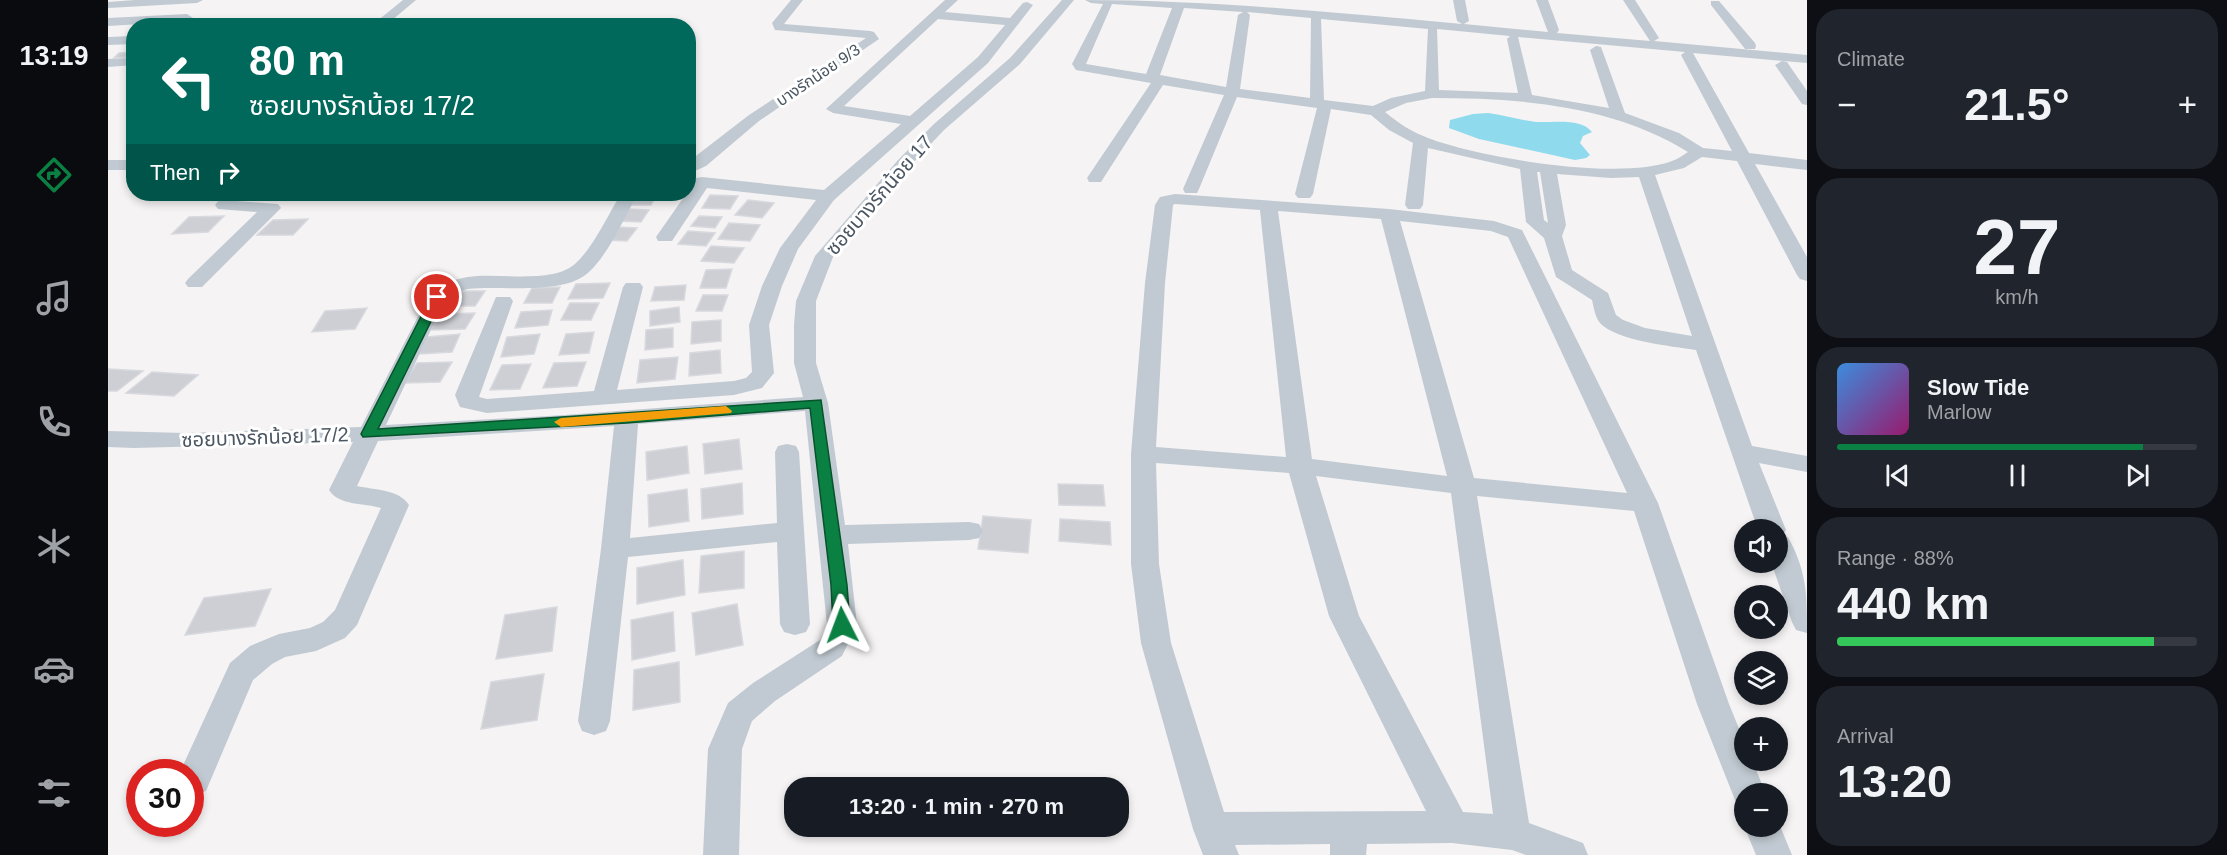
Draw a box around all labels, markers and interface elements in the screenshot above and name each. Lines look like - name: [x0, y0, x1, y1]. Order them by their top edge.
- text: 80 m: [249, 37, 345, 84]
- text: 13:19: [19, 41, 89, 71]
- street label: บางรักน้อย 9/3: [773, 41, 863, 109]
- icon: left: [150, 42, 228, 120]
- text: Climate: [1837, 48, 1905, 70]
- text: 21.5°: [1964, 79, 2070, 130]
- text: −: [1837, 86, 1856, 123]
- text: +: [2178, 86, 2197, 123]
- text: ซอยบางรักน้อย 17/2: [249, 91, 475, 121]
- street label: ซอยบางรักน้อย 17: [821, 131, 937, 259]
- icon: directions: [33, 154, 75, 196]
- icon: right: [212, 156, 245, 189]
- text: Then: [150, 160, 200, 185]
- text: 27: [1974, 203, 2060, 291]
- pin: [411, 271, 462, 322]
- icon: music: [33, 277, 75, 319]
- icon: arrive: [420, 280, 453, 313]
- text: km/h: [1995, 286, 2039, 308]
- text: Slow Tide: [1927, 375, 2029, 400]
- icon: phone: [33, 401, 75, 443]
- text: Marlow: [1927, 401, 1991, 423]
- street label: ซอยบางรักน้อย 17/2: [181, 423, 349, 451]
- icon: previous: [1881, 459, 1914, 492]
- icon: pause: [2001, 459, 2034, 492]
- icon: next: [2121, 459, 2154, 492]
- map controls: [1734, 519, 1788, 837]
- button: sound: [1734, 519, 1788, 573]
- icon: climate: [33, 525, 75, 567]
- text: Range · 88%: [1837, 547, 1954, 569]
- text: 440 km: [1837, 578, 1990, 629]
- button: search: [1734, 585, 1788, 639]
- position arrow: [810, 593, 874, 657]
- icon: car: [33, 648, 75, 690]
- button: layers: [1734, 651, 1788, 705]
- button: +: [1734, 717, 1788, 771]
- text: Arrival: [1837, 725, 1894, 747]
- text: 13:20: [1837, 756, 1952, 807]
- speed limit sign: 30: [126, 759, 204, 837]
- icon: filters: [33, 772, 75, 814]
- button: −: [1734, 783, 1788, 837]
- text: 13:20 · 1 min · 270 m: [849, 794, 1064, 819]

